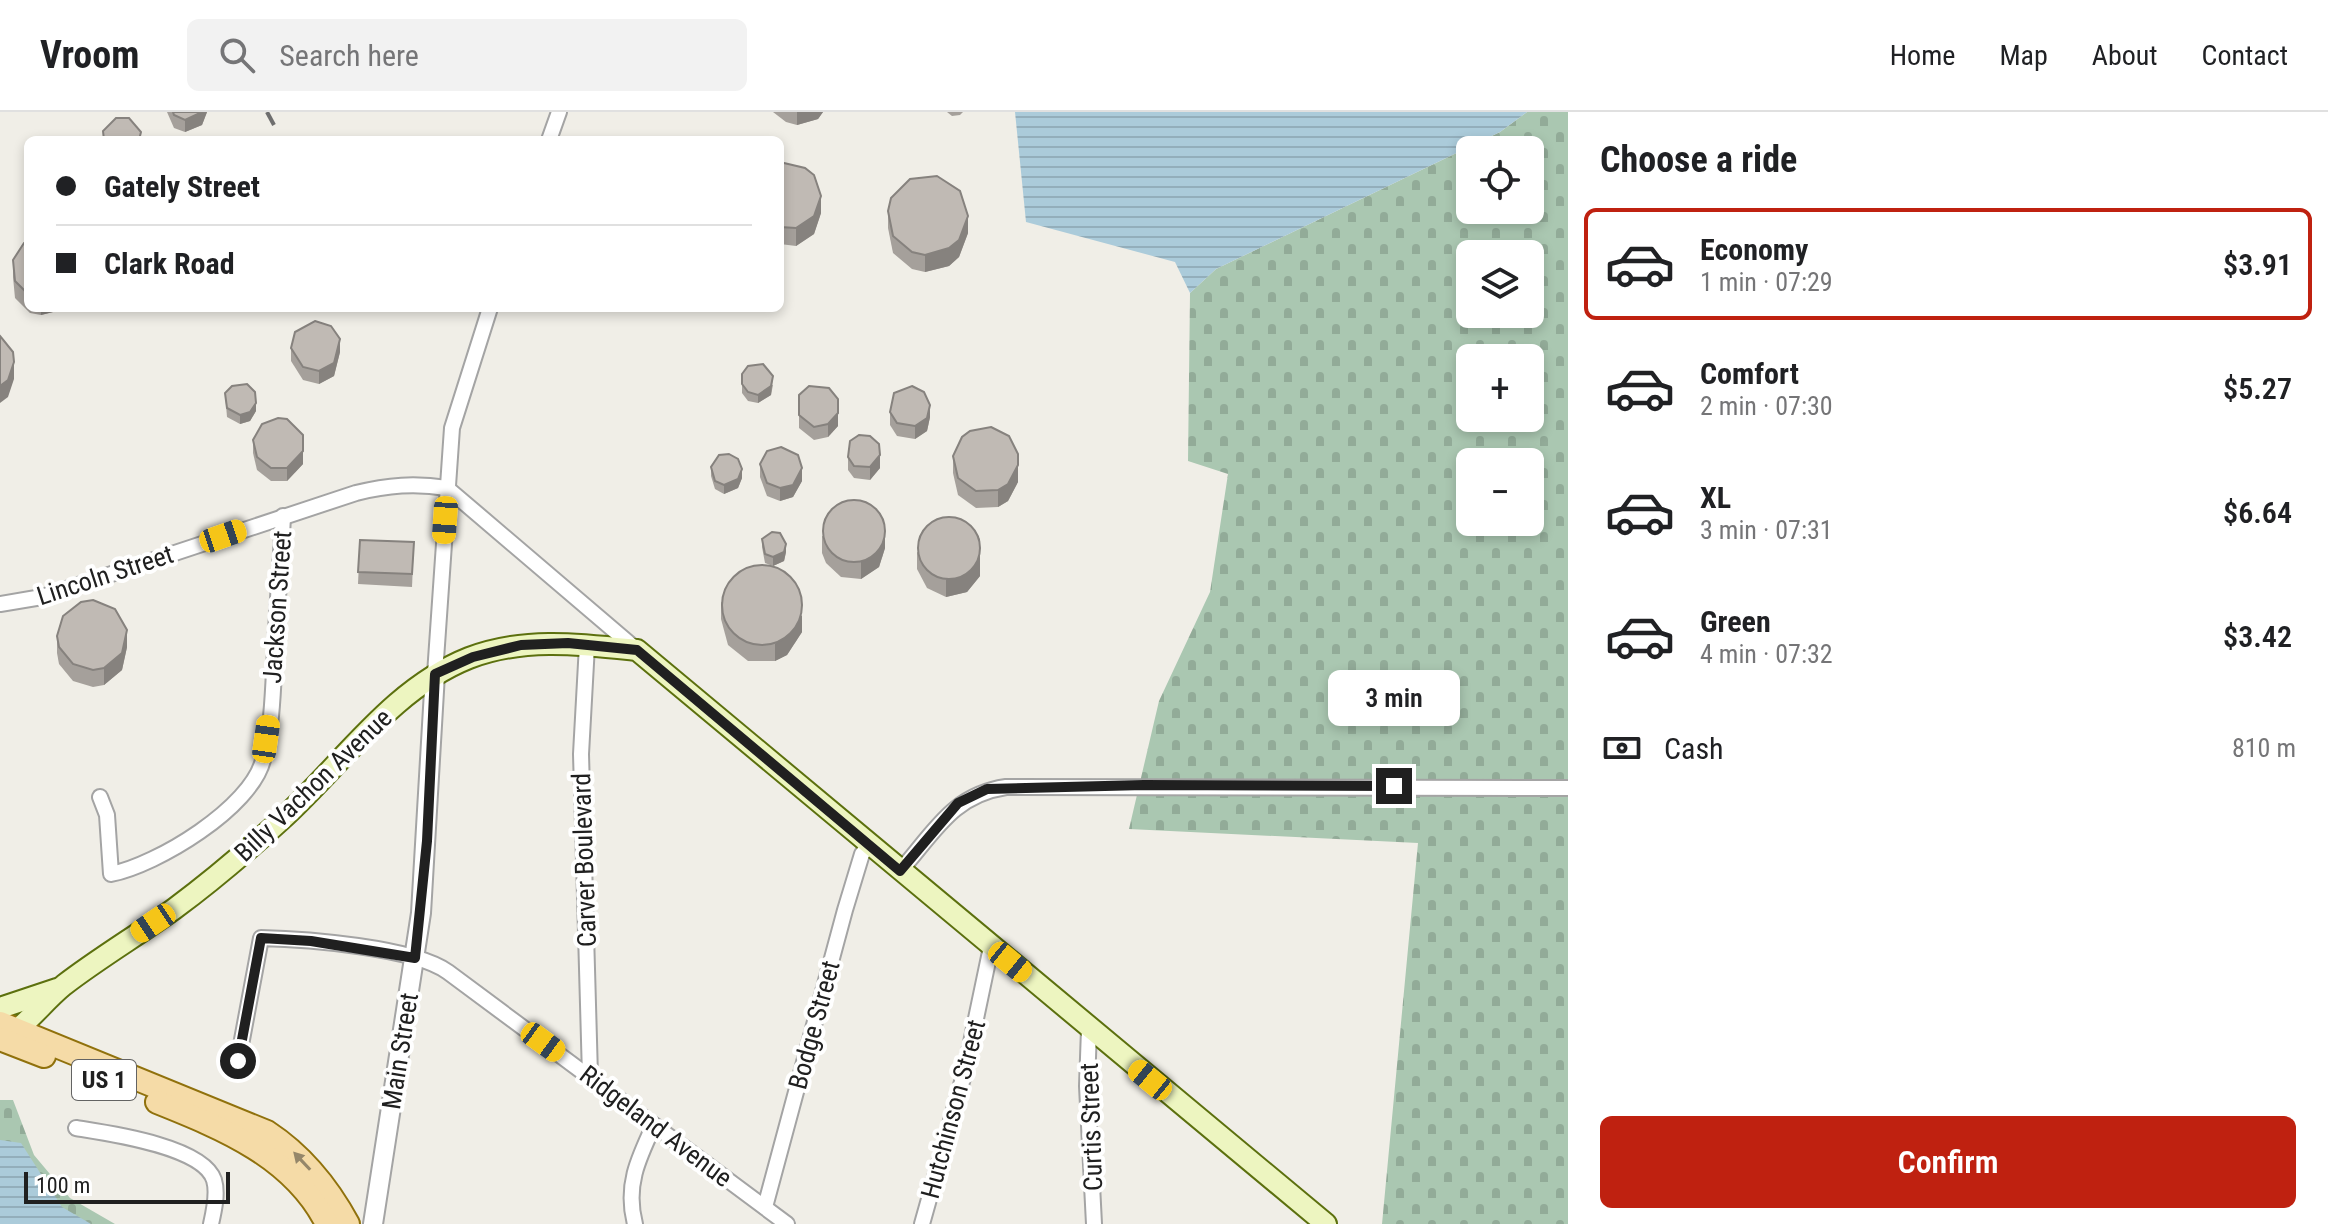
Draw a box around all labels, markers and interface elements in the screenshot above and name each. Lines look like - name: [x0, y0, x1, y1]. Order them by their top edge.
- search box: [187, 19, 747, 91]
- text: Vroom: [40, 33, 139, 77]
- icon: search: [215, 33, 259, 77]
- text: Search here: [279, 38, 419, 73]
- text: Home: [1890, 39, 1955, 72]
- text: Map: [1999, 39, 2048, 72]
- text: About: [2092, 39, 2158, 72]
- text: Contact: [2202, 39, 2288, 72]
- map controls: [1456, 136, 1544, 536]
- button: locate: [1456, 136, 1544, 224]
- text: Choose a ride: [1600, 139, 1797, 181]
- text: Gately Street: [104, 169, 260, 204]
- icon: car: [1604, 228, 1676, 300]
- text: Economy: [1700, 232, 1808, 267]
- button: layers: [1456, 240, 1544, 328]
- text: Clark Road: [104, 246, 235, 281]
- text: $3.91: [2223, 247, 2292, 282]
- text: 1 min · 07:29: [1700, 267, 1833, 297]
- button: +: [1456, 344, 1544, 432]
- icon: car: [1604, 352, 1676, 424]
- text: Comfort: [1700, 356, 1799, 391]
- text: $5.27: [2223, 371, 2292, 406]
- text: 2 min · 07:30: [1700, 391, 1833, 421]
- button: −: [1456, 448, 1544, 536]
- icon: car: [1604, 476, 1676, 548]
- text: XL: [1700, 480, 1731, 515]
- car: [431, 495, 459, 545]
- text: $6.64: [2223, 495, 2292, 530]
- text: 3 min · 07:31: [1700, 515, 1833, 545]
- car: [196, 517, 250, 555]
- street label: Jackson Street: [257, 530, 297, 684]
- street label: Lincoln Street: [33, 539, 177, 611]
- icon: car: [1604, 600, 1676, 672]
- text: Green: [1700, 604, 1771, 639]
- text: $3.42: [2223, 619, 2292, 654]
- text: 4 min · 07:32: [1700, 639, 1833, 669]
- callout: 3 min: [1328, 670, 1460, 726]
- text: 3 min: [1365, 683, 1423, 713]
- street label: Billy Vachon Avenue: [228, 703, 398, 867]
- car: [251, 714, 281, 764]
- icon: cash: [1600, 726, 1644, 770]
- text: Cash: [1664, 731, 1724, 766]
- text: 810 m: [2232, 733, 2296, 763]
- route end: [1376, 768, 1412, 804]
- street label: Carver Boulevard: [566, 772, 602, 948]
- car: [126, 900, 180, 946]
- car: [984, 938, 1036, 986]
- street label: Bodge Street: [782, 957, 846, 1093]
- street label: Main Street: [376, 991, 424, 1111]
- street label: Hutchinson Street: [915, 1016, 991, 1202]
- car: [517, 1018, 569, 1066]
- route start: [220, 1043, 256, 1079]
- car: [1124, 1056, 1176, 1104]
- street label: Ridgeland Avenue: [574, 1059, 738, 1193]
- road number: US 1: [72, 1060, 136, 1100]
- street label: Curtis Street: [1074, 1062, 1108, 1192]
- button: Confirm: [1600, 1116, 2296, 1208]
- one-way arrow: [294, 1152, 312, 1171]
- scale bar: [24, 1168, 230, 1204]
- text: 100 m: [36, 1173, 90, 1198]

